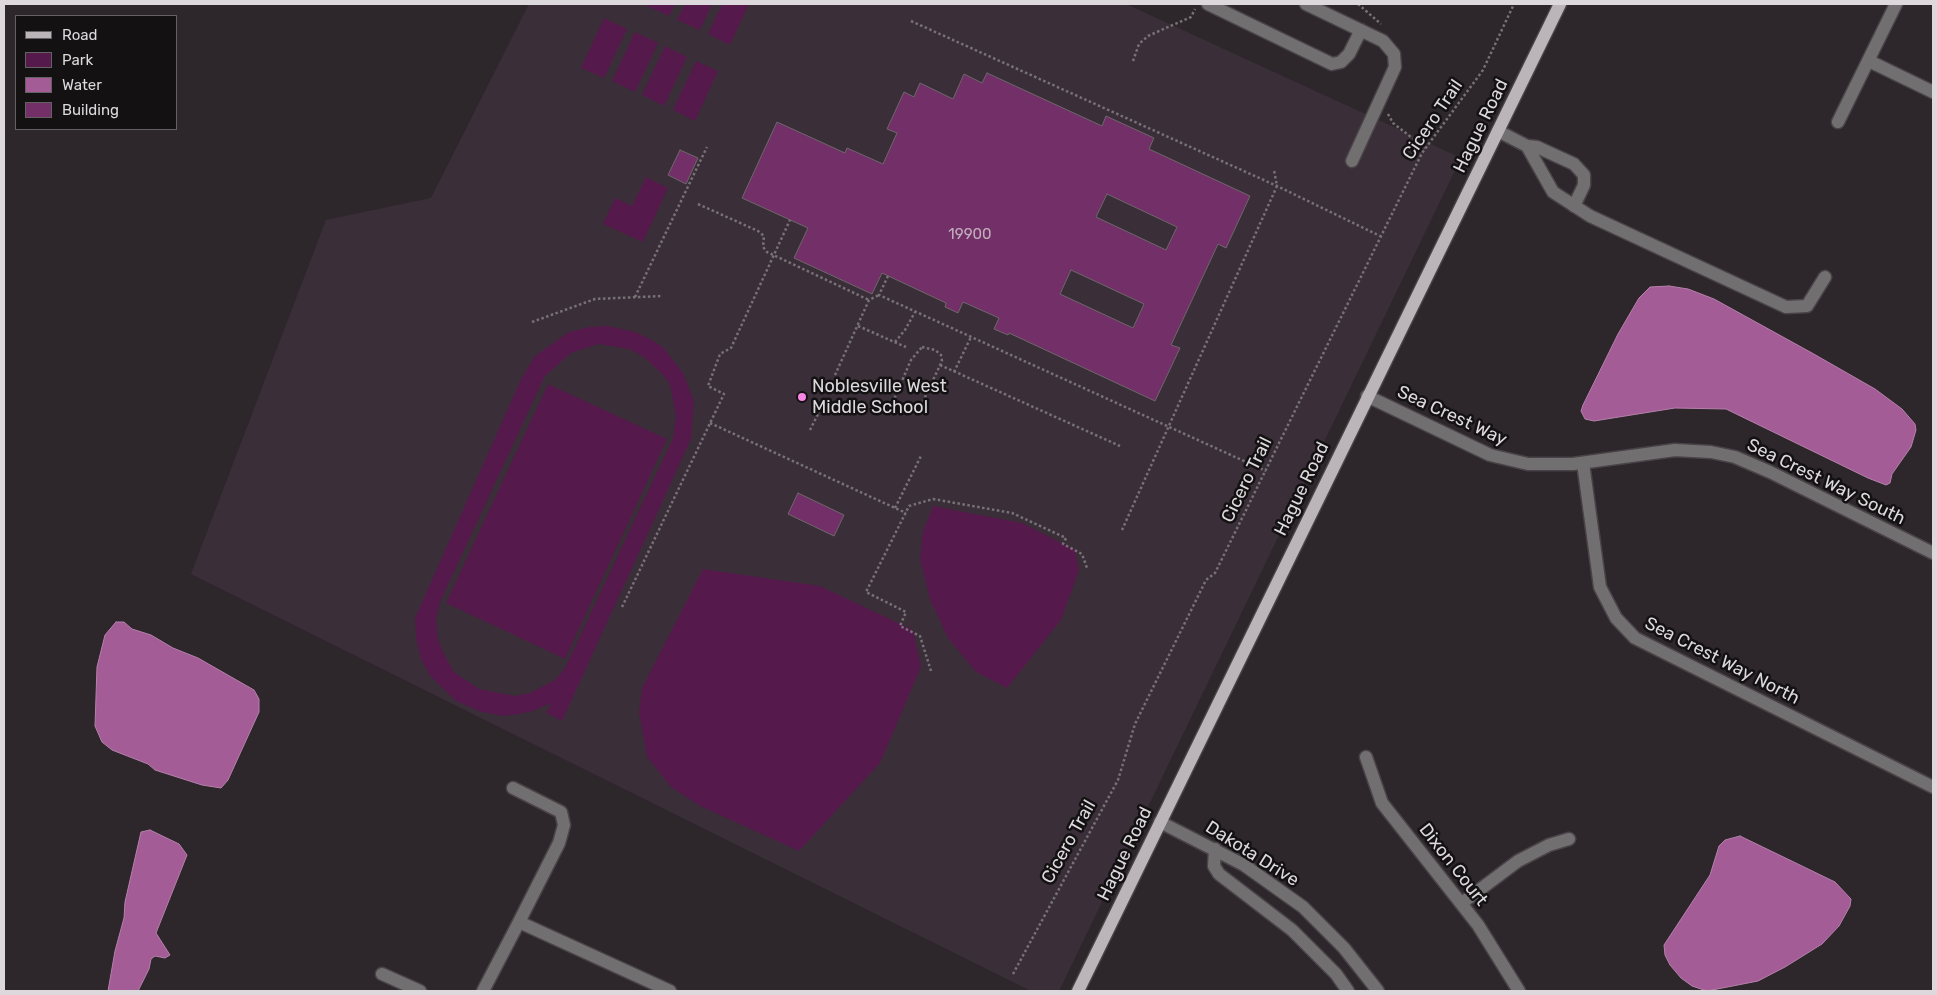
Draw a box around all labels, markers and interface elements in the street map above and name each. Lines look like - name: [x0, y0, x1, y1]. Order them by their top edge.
- legend: [15, 15, 178, 130]
- text: Road: [62, 26, 98, 44]
- text: Park: [62, 51, 93, 69]
- text: Water: [62, 76, 102, 94]
- street label: Cicero Trail: [1398, 76, 1468, 164]
- street label: Hague Road: [1449, 76, 1513, 176]
- text: Building: [62, 101, 119, 119]
- house number: 19900: [948, 226, 992, 244]
- place label: Noblesville West Middle School: [812, 376, 947, 418]
- street label: Sea Crest Way: [1394, 381, 1510, 451]
- marker: Noblesville West Middle School: [796, 391, 808, 403]
- street label: Cicero Trail: [1217, 434, 1277, 526]
- street label: Sea Crest Way South: [1743, 434, 1909, 530]
- street label: Hague Road: [1270, 439, 1334, 539]
- street label: Sea Crest Way North: [1641, 613, 1803, 709]
- street label: Cicero Trail: [1037, 796, 1101, 888]
- street label: Hague Road: [1093, 804, 1157, 904]
- street label: Dakota Drive: [1201, 817, 1303, 891]
- street label: Dixon Court: [1414, 819, 1492, 911]

